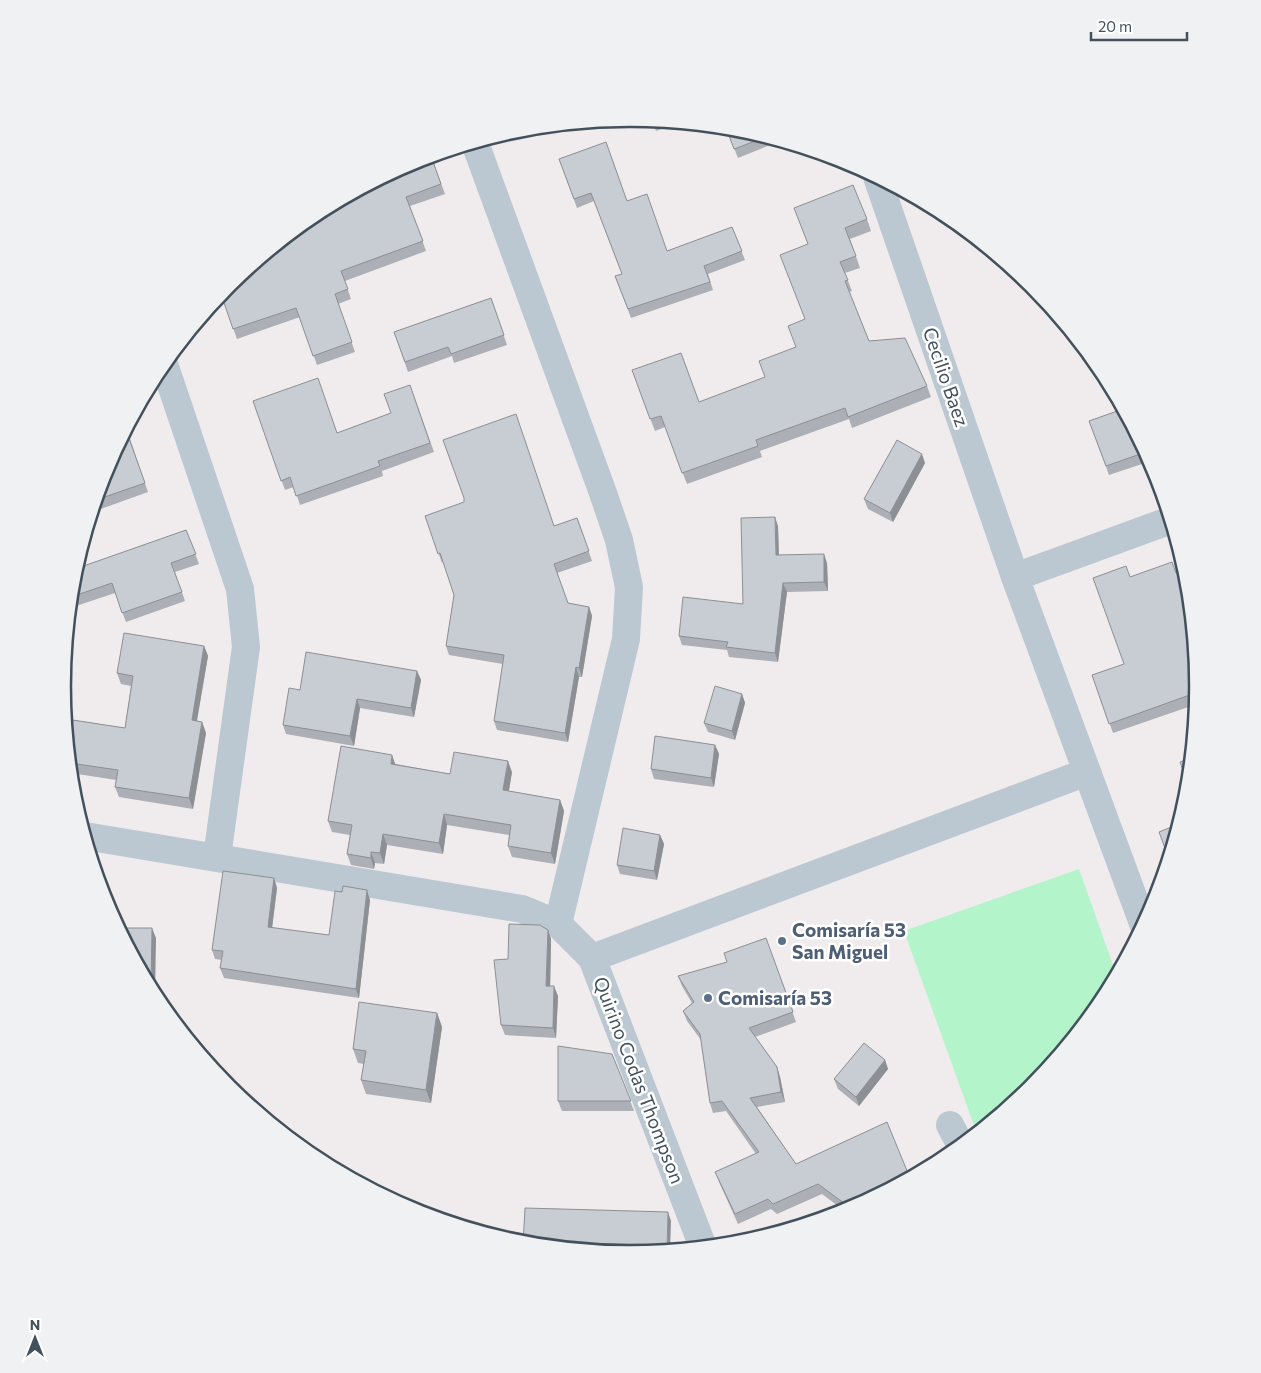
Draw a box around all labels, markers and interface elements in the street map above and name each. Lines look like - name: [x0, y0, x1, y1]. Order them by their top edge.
- scale bar: [1091, 10, 1187, 42]
- text: 20 m: [1098, 17, 1132, 35]
- street label: Cecilio Baez: [919, 324, 974, 430]
- place label: Comisaría 53 San Miguel: [792, 918, 906, 963]
- marker: Comisaría 53 San Miguel: [776, 935, 788, 947]
- street label: Quirino Codas Thompson: [589, 973, 690, 1187]
- place label: Comisaría 53: [718, 986, 832, 1009]
- marker: Comisaría 53: [702, 992, 714, 1004]
- north arrow: [10, 1313, 60, 1363]
- text: N: [30, 1316, 40, 1333]

